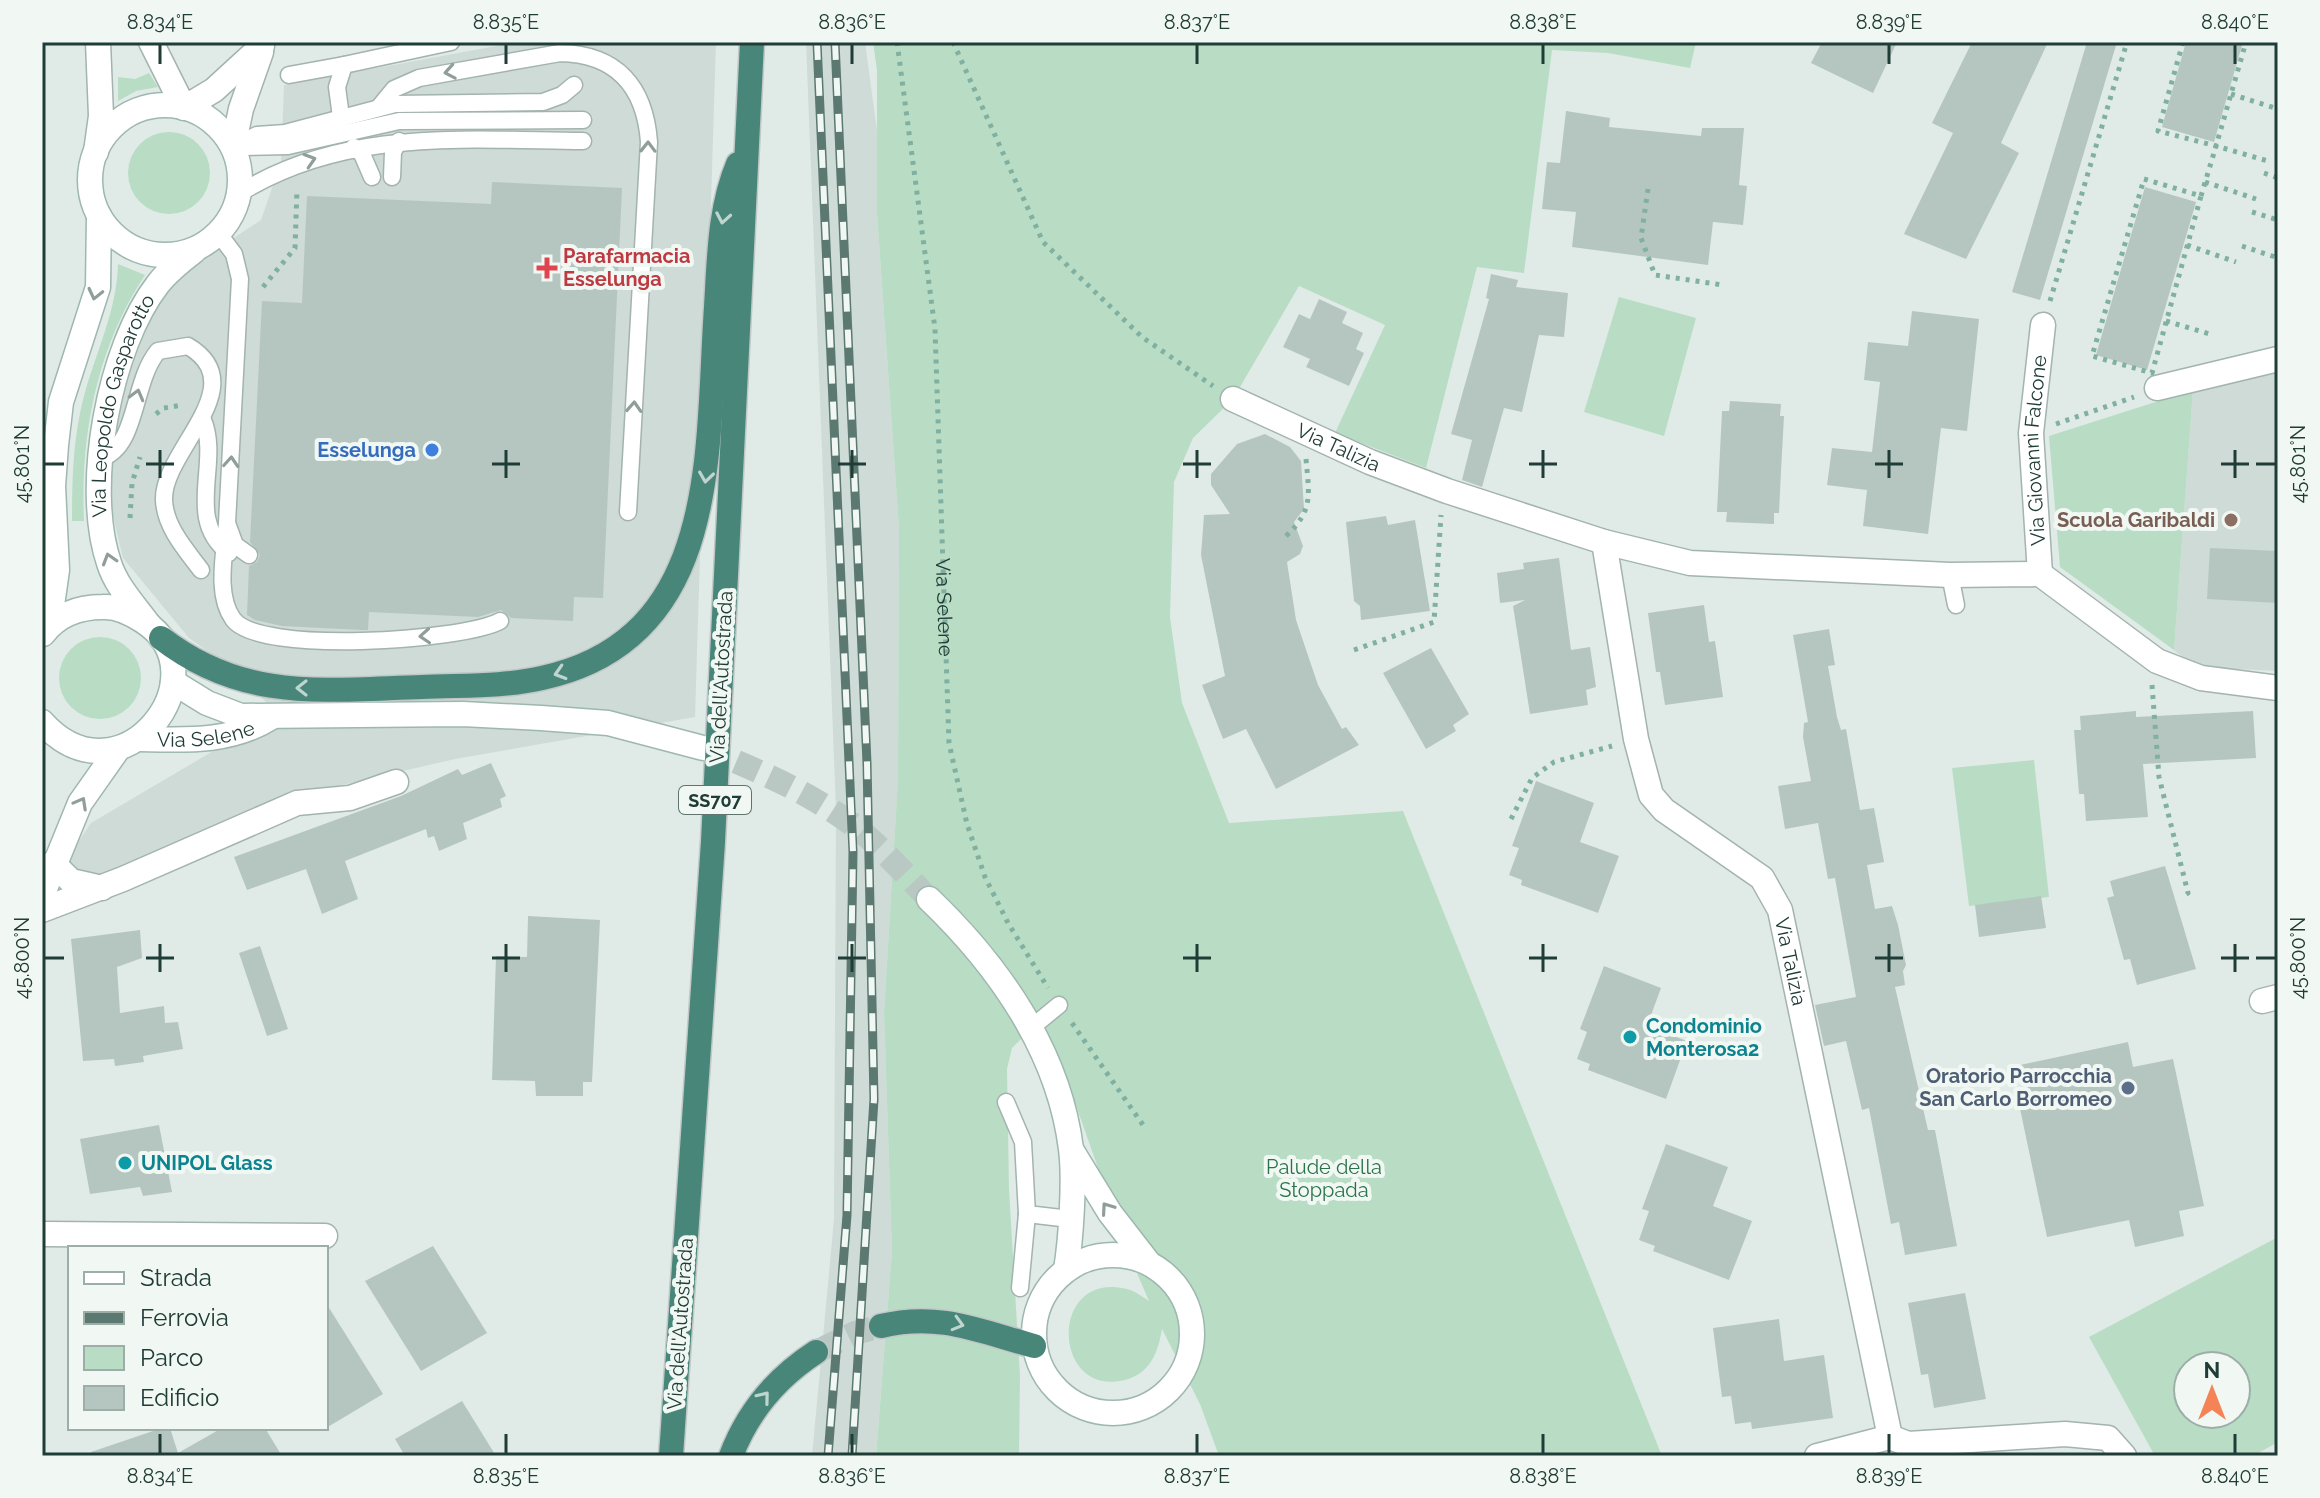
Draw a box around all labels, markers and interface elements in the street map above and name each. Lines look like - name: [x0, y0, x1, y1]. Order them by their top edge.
- text: 8.834°E: [127, 10, 193, 34]
- text: 8.835°E: [473, 10, 539, 34]
- text: 8.836°E: [818, 10, 886, 34]
- text: 8.837°E: [1164, 10, 1230, 34]
- text: 8.838°E: [1509, 10, 1577, 34]
- text: 8.839°E: [1856, 10, 1922, 34]
- text: 8.840°E: [2201, 10, 2269, 34]
- one-way arrow: [443, 62, 456, 79]
- one-way arrow: [640, 140, 657, 153]
- one-way arrow: [302, 153, 316, 169]
- one-way arrow: [716, 211, 733, 224]
- place label: Parafarmacia Esselunga: [563, 244, 690, 291]
- marker: Parafarmacia Esselunga: [538, 259, 556, 277]
- one-way arrow: [87, 287, 104, 300]
- street label: Via Leopoldo Gasparotto: [87, 290, 160, 518]
- street label: Via Giovanni Falcone: [2019, 353, 2052, 547]
- one-way arrow: [128, 388, 144, 402]
- one-way arrow: [625, 400, 642, 413]
- street label: Via Talizia: [1293, 418, 1383, 477]
- text: 45.801°N: [10, 425, 34, 503]
- text: 45.801°N: [2286, 425, 2310, 503]
- place label: Esselunga: [317, 438, 416, 462]
- marker: Esselunga: [423, 441, 441, 459]
- one-way arrow: [222, 455, 239, 468]
- one-way arrow: [697, 471, 714, 484]
- place label: Scuola Garibaldi: [2057, 508, 2215, 532]
- marker: Scuola Garibaldi: [2222, 511, 2240, 529]
- one-way arrow: [102, 552, 118, 566]
- street label: Via Selene: [931, 558, 958, 657]
- street label: Via dell'Autostrada: [705, 590, 737, 764]
- one-way arrow: [418, 627, 431, 644]
- one-way arrow: [554, 664, 568, 680]
- one-way arrow: [295, 680, 308, 697]
- street label: Via Selene: [157, 715, 258, 752]
- road number: SS707: [679, 786, 751, 814]
- one-way arrow: [71, 797, 86, 811]
- street label: Via Talizia: [1770, 915, 1812, 1008]
- text: 45.800°N: [10, 917, 34, 999]
- text: 45.800°N: [2286, 917, 2310, 999]
- place label: Condominio Monterosa2: [1646, 1014, 1762, 1061]
- marker: Condominio Monterosa2: [1621, 1028, 1639, 1046]
- place label: Oratorio Parrocchia San Carlo Borromeo: [1919, 1064, 2112, 1111]
- marker: Oratorio Parrocchia San Carlo Borromeo: [2119, 1079, 2137, 1097]
- place label: UNIPOL Glass: [141, 1151, 273, 1175]
- marker: UNIPOL Glass: [116, 1154, 134, 1172]
- park label: Palude della Stoppada: [1266, 1155, 1382, 1202]
- one-way arrow: [1102, 1203, 1117, 1217]
- street label: Via dell'Autostrada: [662, 1237, 698, 1411]
- legend: [68, 1246, 328, 1430]
- text: Strada: [140, 1263, 212, 1292]
- text: Ferrovia: [140, 1303, 229, 1332]
- one-way arrow: [950, 1315, 964, 1331]
- text: Parco: [140, 1343, 203, 1372]
- north arrow: [2172, 1350, 2252, 1430]
- text: N: [2204, 1357, 2220, 1383]
- text: Edificio: [140, 1383, 219, 1412]
- one-way arrow: [755, 1391, 769, 1406]
- text: 8.834°E: [127, 1464, 193, 1488]
- text: 8.835°E: [473, 1464, 539, 1488]
- text: 8.836°E: [818, 1464, 886, 1488]
- text: 8.837°E: [1164, 1464, 1230, 1488]
- text: 8.838°E: [1509, 1464, 1577, 1488]
- text: 8.839°E: [1856, 1464, 1922, 1488]
- text: 8.840°E: [2201, 1464, 2269, 1488]

